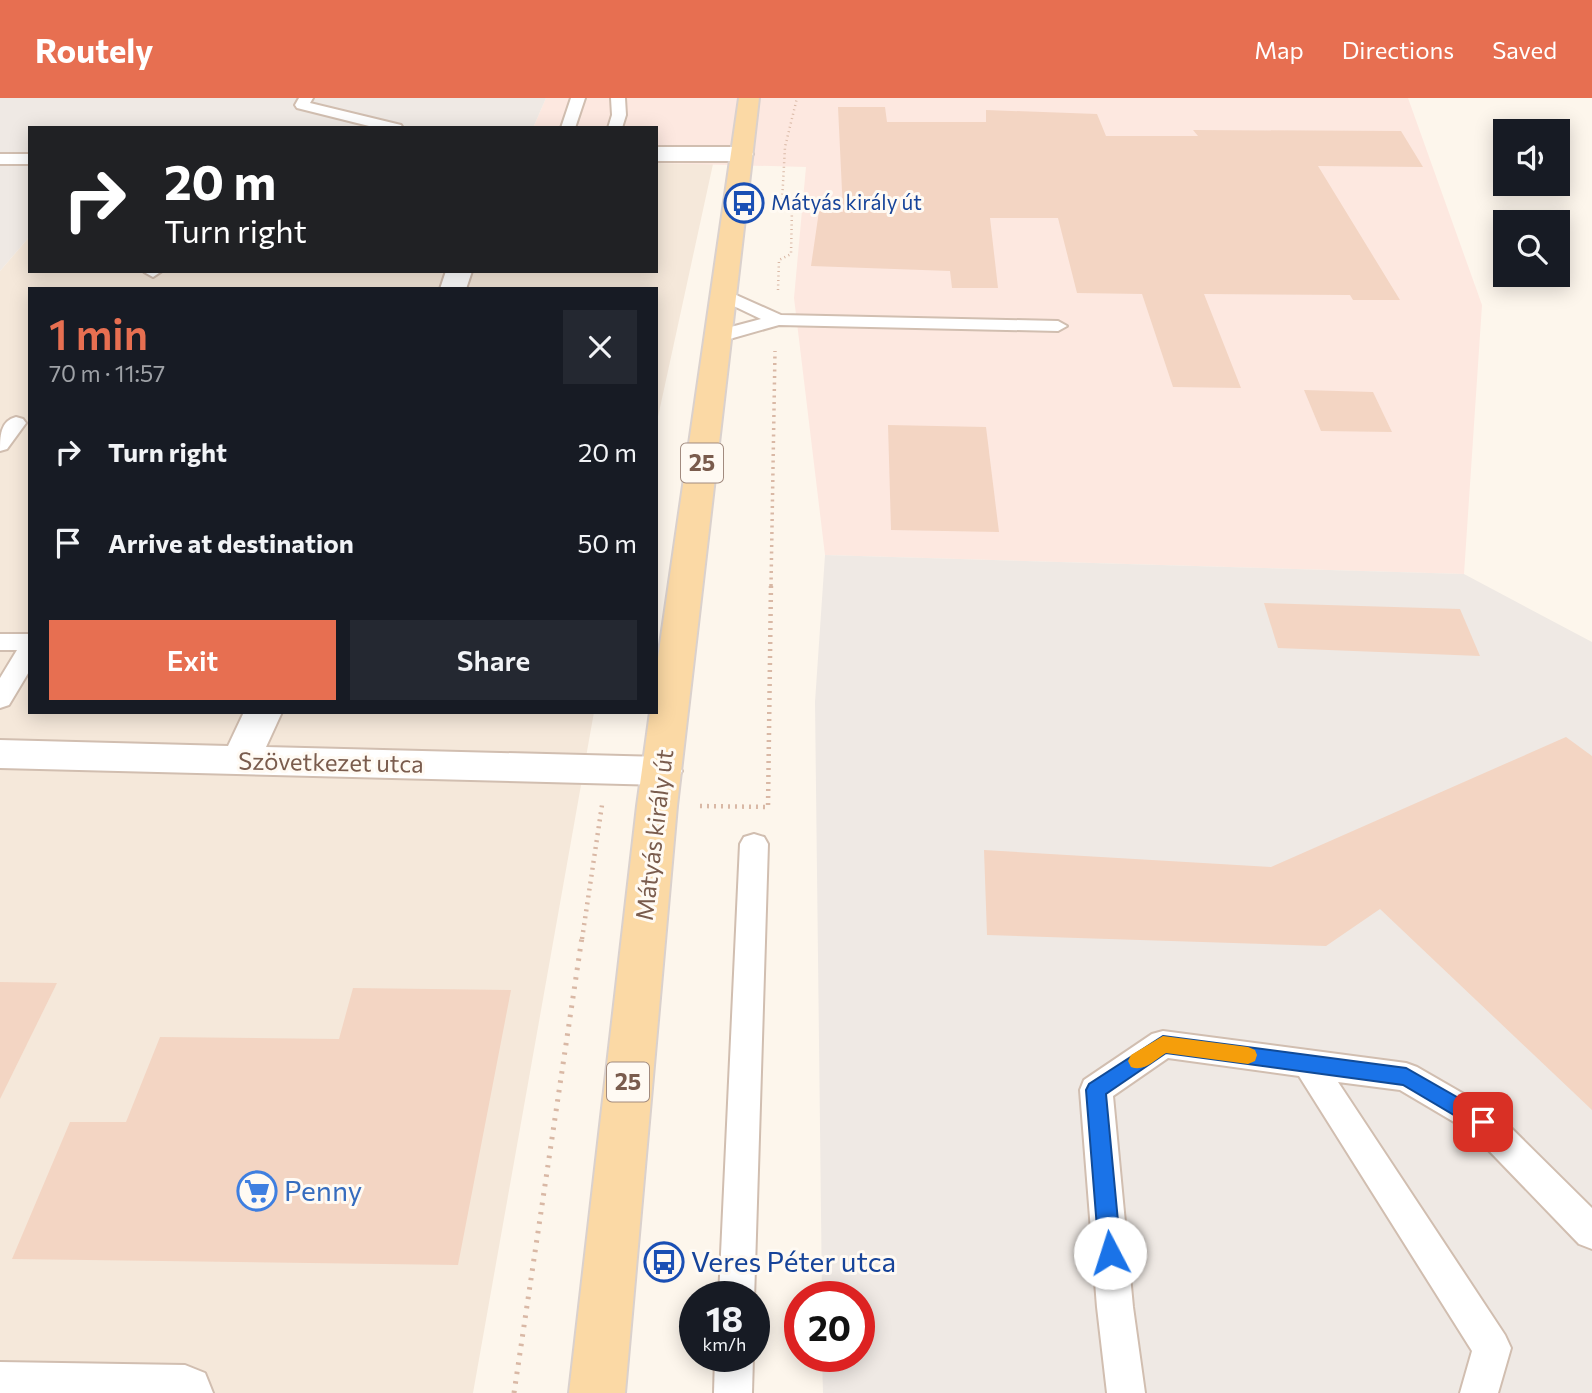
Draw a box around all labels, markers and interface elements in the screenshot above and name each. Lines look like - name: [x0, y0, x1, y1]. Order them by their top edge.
- text: Routely: [35, 29, 153, 70]
- text: Map: [1254, 35, 1304, 64]
- text: Directions: [1342, 35, 1454, 64]
- text: Saved: [1492, 35, 1557, 64]
- map controls: [1493, 119, 1570, 287]
- button: sound: [1493, 119, 1570, 196]
- text: 20 m: [164, 150, 276, 210]
- icon: right: [49, 154, 140, 245]
- bus stop icon: Mátyás király út: [723, 182, 765, 224]
- place label: Mátyás király út: [771, 189, 922, 214]
- text: Turn right: [164, 210, 307, 250]
- button: search: [1493, 210, 1570, 287]
- text: 1 min: [49, 307, 148, 359]
- button: close: [563, 310, 637, 384]
- text: 70 m · 11:57: [49, 359, 165, 387]
- icon: right: [49, 433, 87, 471]
- text: Turn right: [108, 436, 227, 467]
- text: 20 m: [578, 436, 637, 467]
- road number: 25: [681, 444, 723, 482]
- icon: arrive: [49, 524, 87, 562]
- text: Arrive at destination: [108, 527, 354, 558]
- text: 50 m: [577, 527, 637, 558]
- button: Exit: [49, 620, 336, 700]
- button: Share: [350, 620, 637, 700]
- street label: Szövetkezet utca: [238, 745, 424, 778]
- street label: Mátyás király út: [629, 747, 678, 922]
- road number: 25: [607, 1063, 649, 1102]
- pin: [1453, 1092, 1513, 1152]
- icon: arrive: [1464, 1103, 1502, 1141]
- supermarket icon: Penny: [236, 1170, 278, 1212]
- place label: Penny: [284, 1173, 362, 1207]
- position arrow: [1073, 1216, 1147, 1290]
- bus stop icon: Veres Péter utca: [643, 1241, 685, 1283]
- place label: Veres Péter utca: [691, 1244, 896, 1278]
- speed limit sign: 20: [784, 1281, 875, 1372]
- text: 18: [706, 1296, 743, 1339]
- text: km/h: [703, 1333, 746, 1355]

